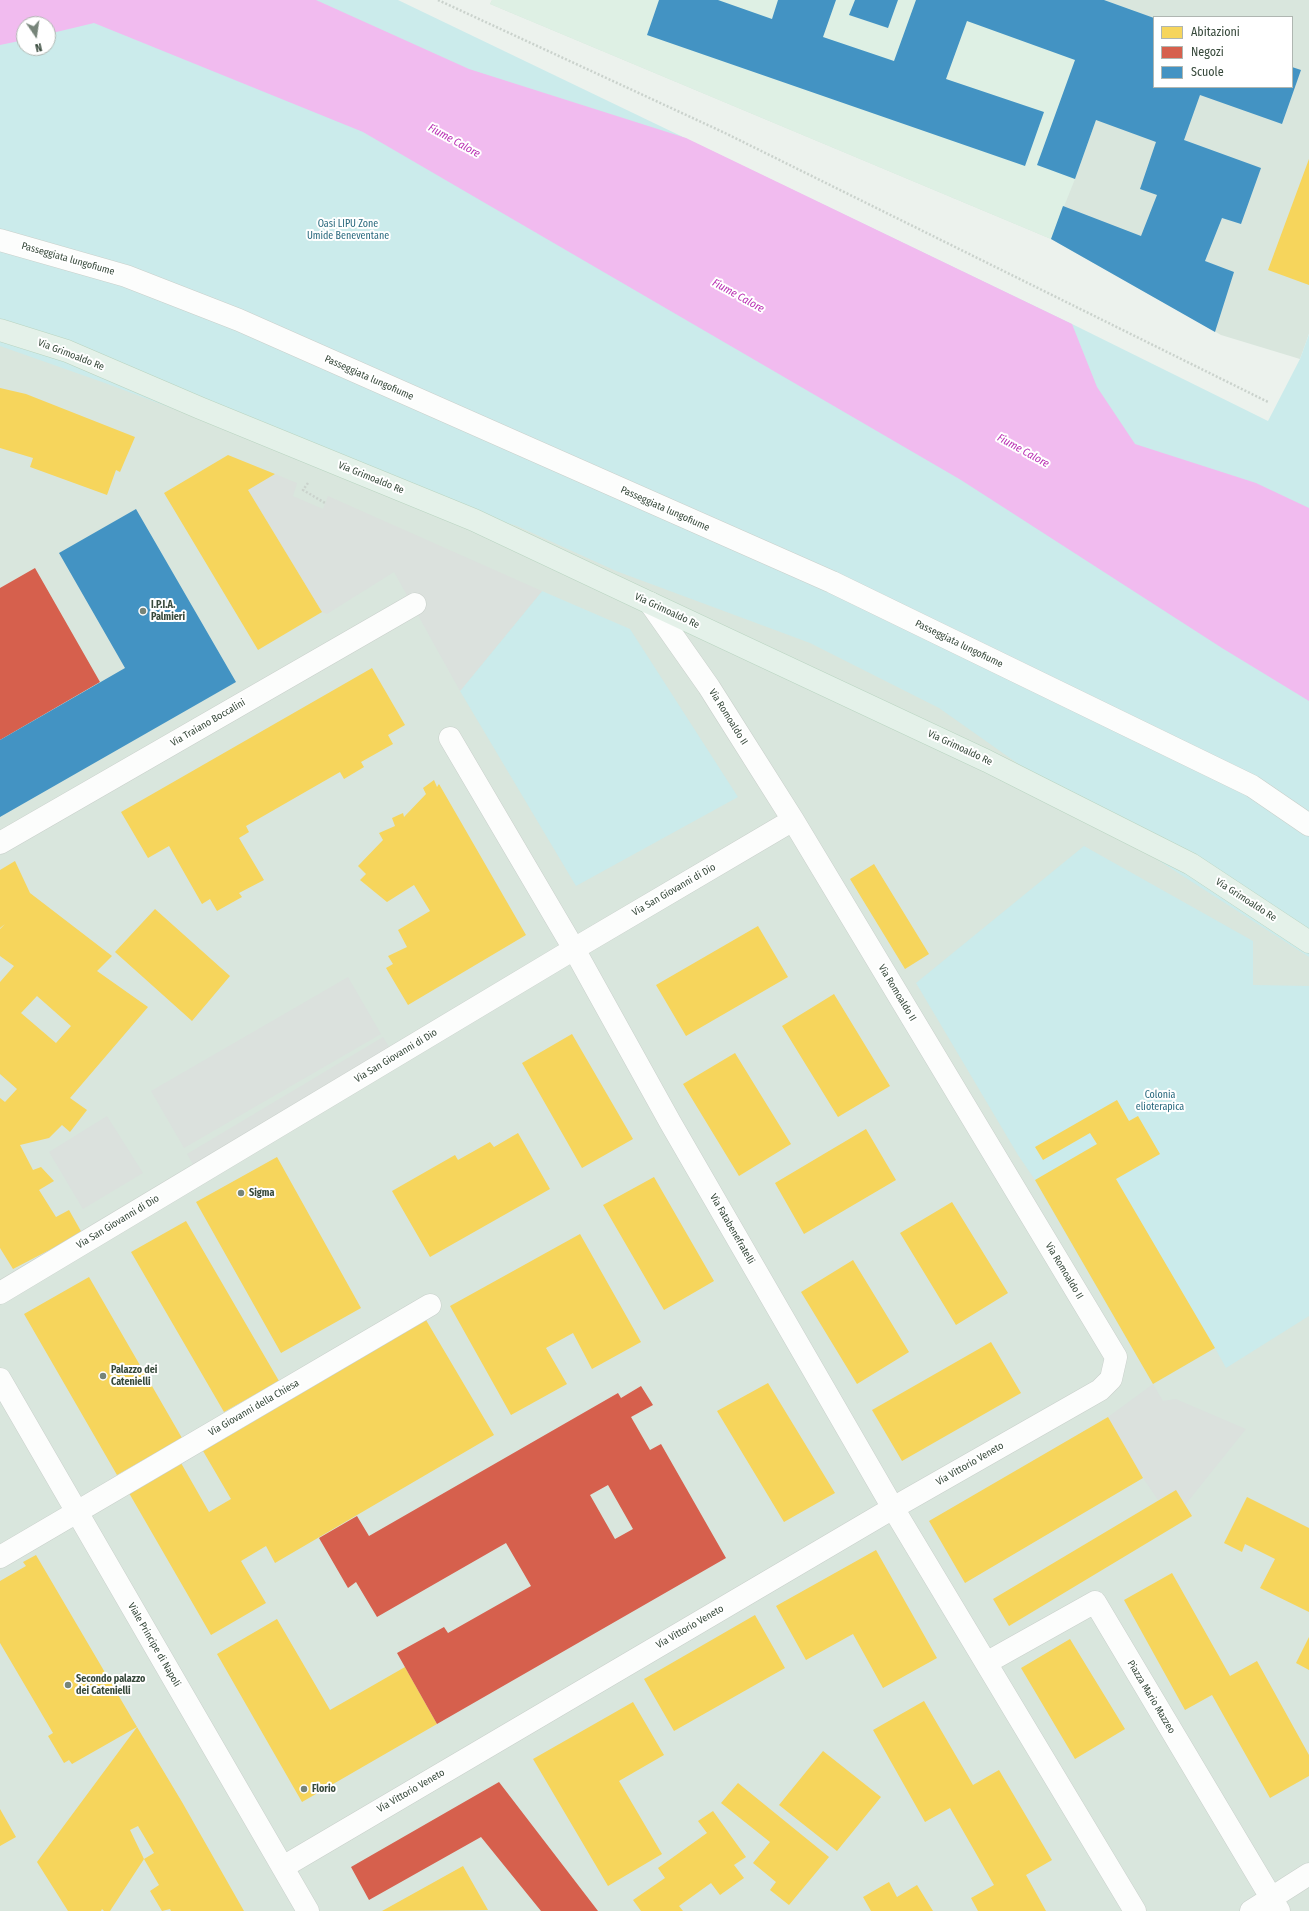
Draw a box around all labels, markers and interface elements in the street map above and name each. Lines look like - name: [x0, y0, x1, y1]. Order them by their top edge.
- north arrow: [16, 16, 56, 56]
- legend: [1153, 16, 1293, 88]
- text: Abitazioni: [1191, 25, 1240, 39]
- text: N: [34, 40, 43, 54]
- text: Negozi: [1191, 45, 1224, 59]
- text: Scuole: [1191, 65, 1224, 79]
- water label: Fiume Calore: [426, 121, 482, 161]
- park label: Oasi LIPU Zone Umide Beneventane: [307, 218, 389, 242]
- street label: Passeggiata lungofiume: [20, 240, 116, 278]
- water label: Fiume Calore: [710, 276, 766, 316]
- street label: Via Grimoaldo Re: [36, 337, 106, 373]
- street label: Passeggiata lungofiume: [323, 353, 415, 403]
- water label: Fiume Calore: [995, 431, 1051, 471]
- street label: Via Grimoaldo Re: [336, 459, 406, 497]
- street label: Passeggiata lungofiume: [619, 484, 711, 534]
- street label: Via Grimoaldo Re: [633, 591, 701, 631]
- place label: I.P.I.A. Palmieri: [151, 599, 185, 622]
- marker: I.P.I.A. Palmieri: [138, 606, 148, 616]
- street label: Passeggiata lungofiume: [913, 618, 1005, 670]
- street label: Via Romoaldo II: [706, 687, 750, 747]
- street label: Via Traiano Boccalini: [168, 697, 248, 749]
- street label: Via Grimoaldo Re: [926, 728, 994, 768]
- street label: Via San Giovanni di Dio: [630, 861, 718, 919]
- street label: Via Grimoaldo Re: [1213, 876, 1279, 924]
- street label: Via Romoaldo II: [875, 963, 919, 1023]
- street label: Via San Giovanni di Dio: [353, 1027, 439, 1085]
- park label: Colonia elioterapica: [1136, 1089, 1184, 1112]
- place label: Sigma: [249, 1187, 274, 1199]
- marker: Sigma: [236, 1188, 246, 1198]
- street label: Via Fatabenefratelli: [707, 1192, 757, 1266]
- street label: Via San Giovanni di Dio: [75, 1193, 161, 1251]
- street label: Via Romoaldo II: [1042, 1241, 1086, 1301]
- place label: Palazzo dei Catenielli: [111, 1364, 157, 1388]
- marker: Palazzo dei Catenielli: [98, 1371, 108, 1381]
- street label: Via Giovanni della Chiesa: [207, 1377, 301, 1439]
- street label: Via Vittorio Veneto: [934, 1440, 1006, 1488]
- street label: Viale Principe di Napoli: [125, 1601, 183, 1689]
- street label: Via Vittorio Veneto: [654, 1603, 726, 1651]
- street label: Piazza Mario Mazzeo: [1124, 1658, 1178, 1736]
- place label: Secondo palazzo dei Catenielli: [76, 1673, 145, 1696]
- marker: Secondo palazzo dei Catenielli: [63, 1680, 73, 1690]
- street label: Via Vittorio Veneto: [375, 1767, 447, 1815]
- place label: Florio: [312, 1783, 336, 1795]
- marker: Florio: [299, 1784, 309, 1794]

